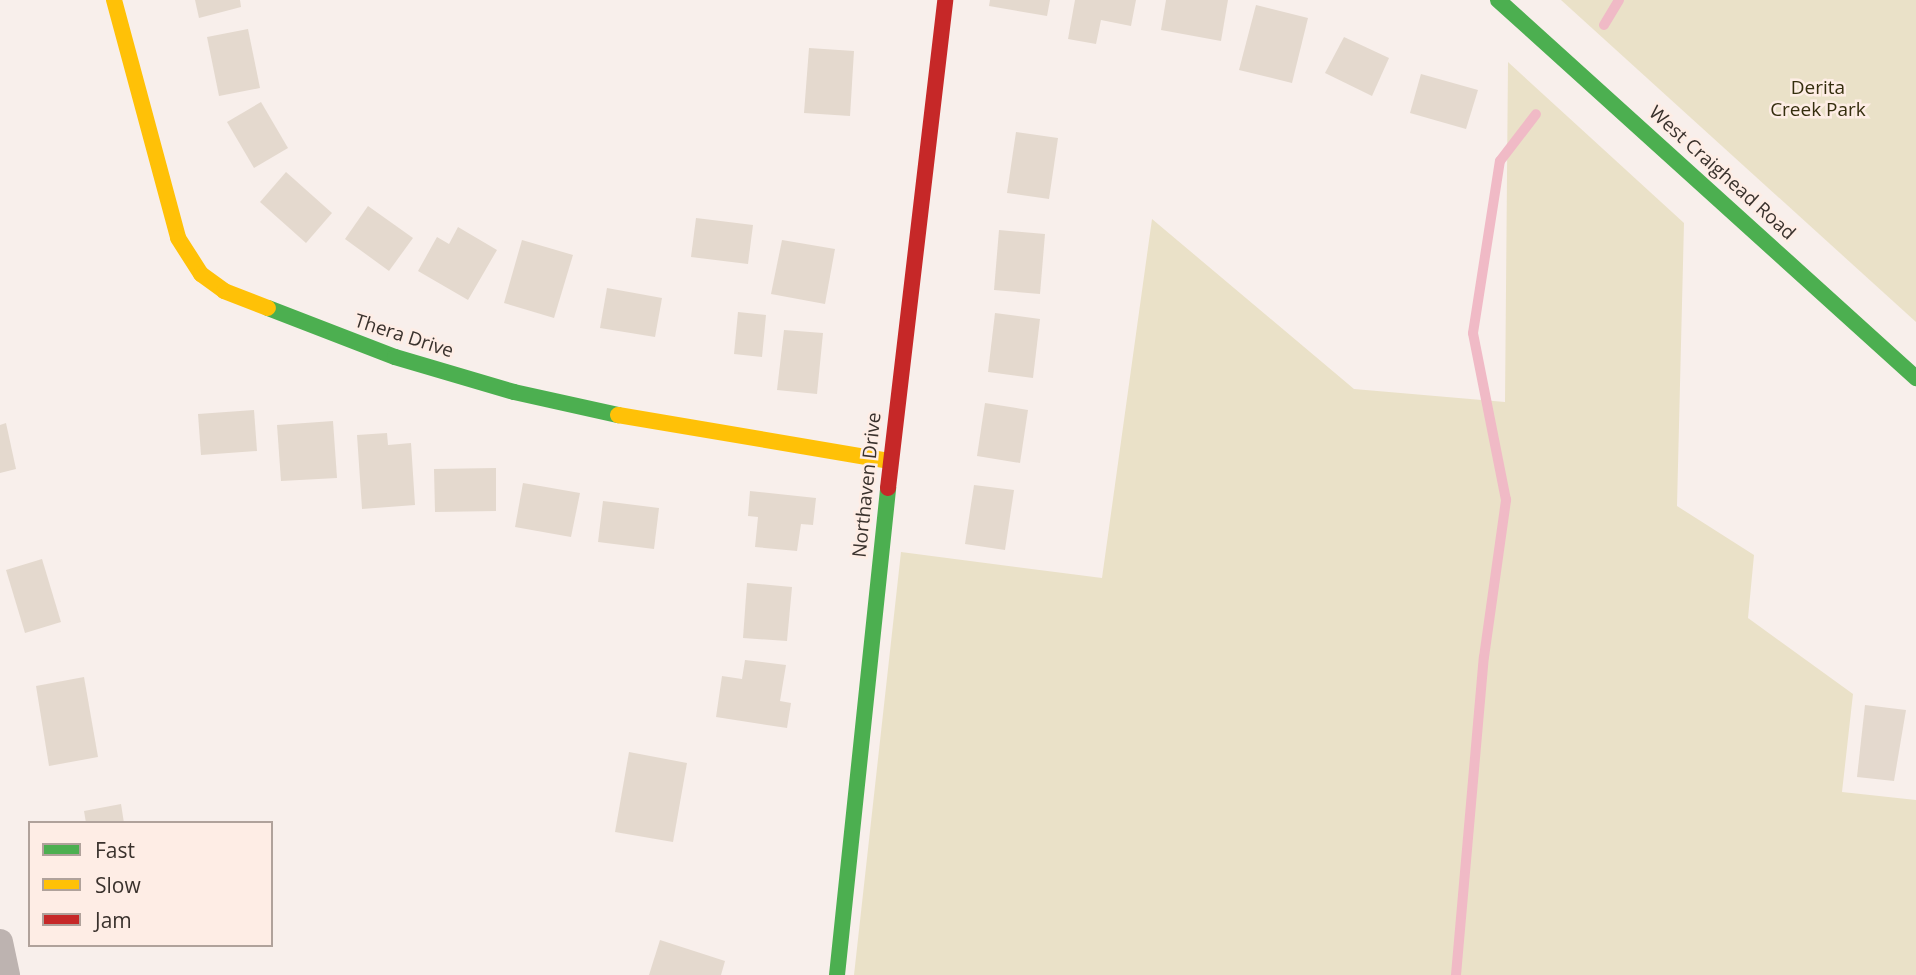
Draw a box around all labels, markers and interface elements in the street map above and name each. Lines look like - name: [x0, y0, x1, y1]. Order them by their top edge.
- park label: Derita Creek Park: [1770, 77, 1866, 121]
- street label: West Craighead Road: [1644, 101, 1800, 245]
- street label: Thera Drive: [352, 309, 456, 363]
- street label: Northaven Drive: [848, 411, 886, 559]
- legend: [28, 821, 273, 947]
- text: Fast: [95, 836, 135, 864]
- text: Slow: [95, 871, 141, 899]
- text: Jam: [95, 906, 132, 934]

